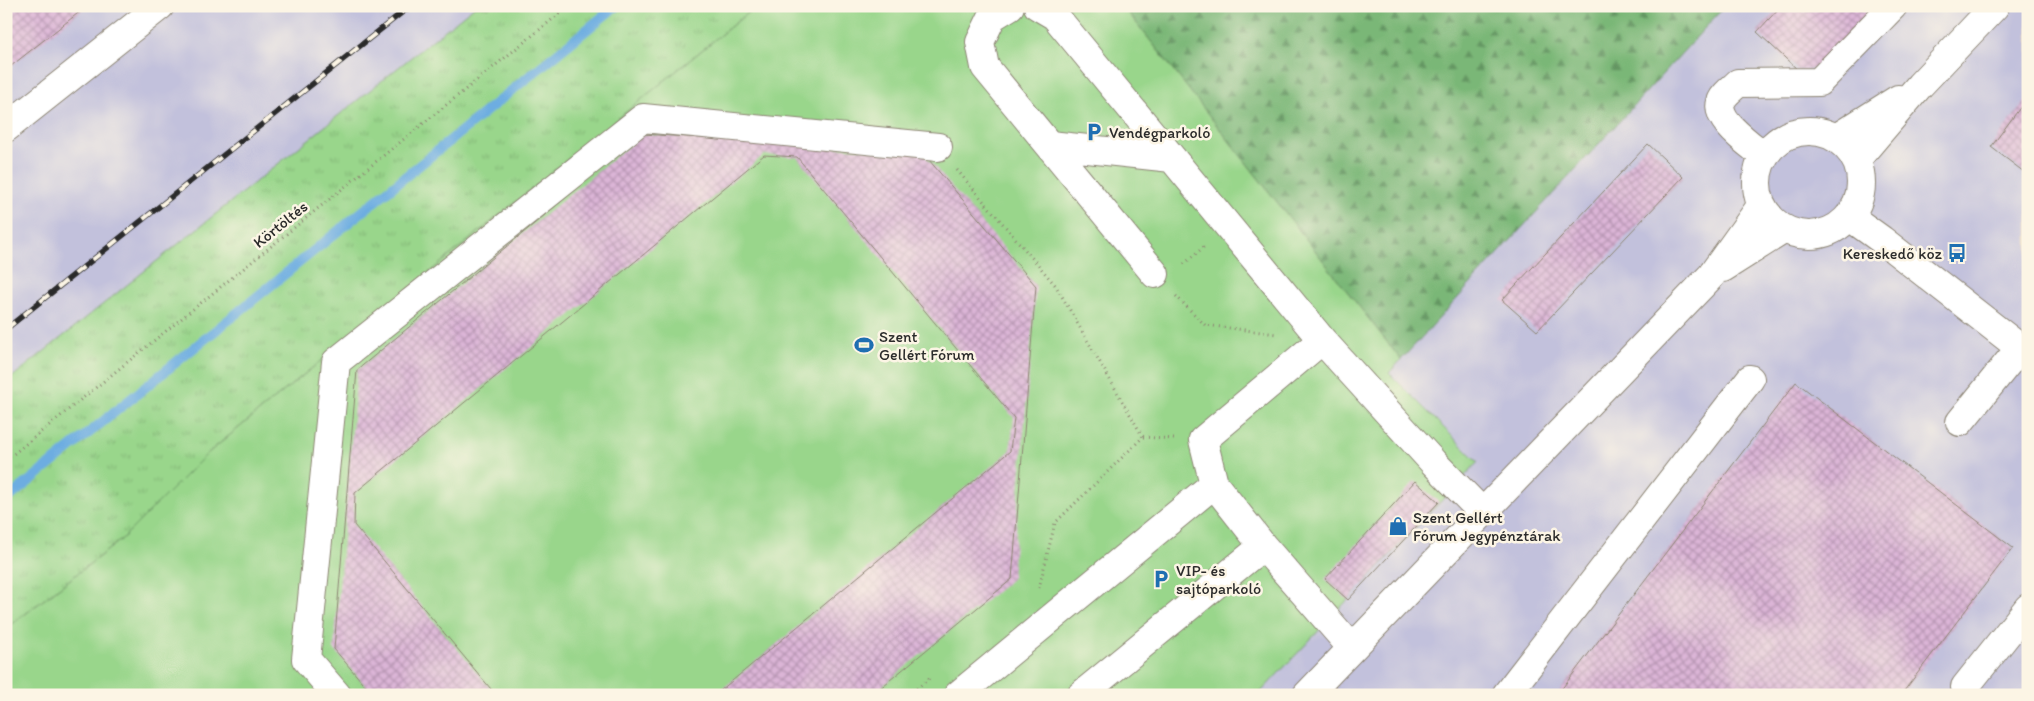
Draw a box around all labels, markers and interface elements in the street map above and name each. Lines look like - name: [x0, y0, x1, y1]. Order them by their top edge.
- parking icon: Vendégparkoló: [1083, 121, 1105, 143]
- place label: Vendégparkoló: [1109, 123, 1210, 142]
- street label: Körtöltés: [249, 197, 311, 252]
- bus stop icon: Kereskedő köz: [1946, 242, 1968, 264]
- place label: Kereskedő köz: [1843, 244, 1943, 263]
- place label: Szent Gellért Fórum: [879, 327, 975, 364]
- sports icon: Szent Gellért Fórum: [853, 334, 875, 356]
- place label: Szent Gellért Fórum Jegypénztárak: [1413, 508, 1561, 545]
- shop icon: Szent Gellért Fórum Jegypénztárak: [1387, 515, 1409, 537]
- place label: VIP- és sajtóparkoló: [1176, 561, 1261, 598]
- parking icon: VIP- és sajtóparkoló: [1150, 568, 1172, 590]

